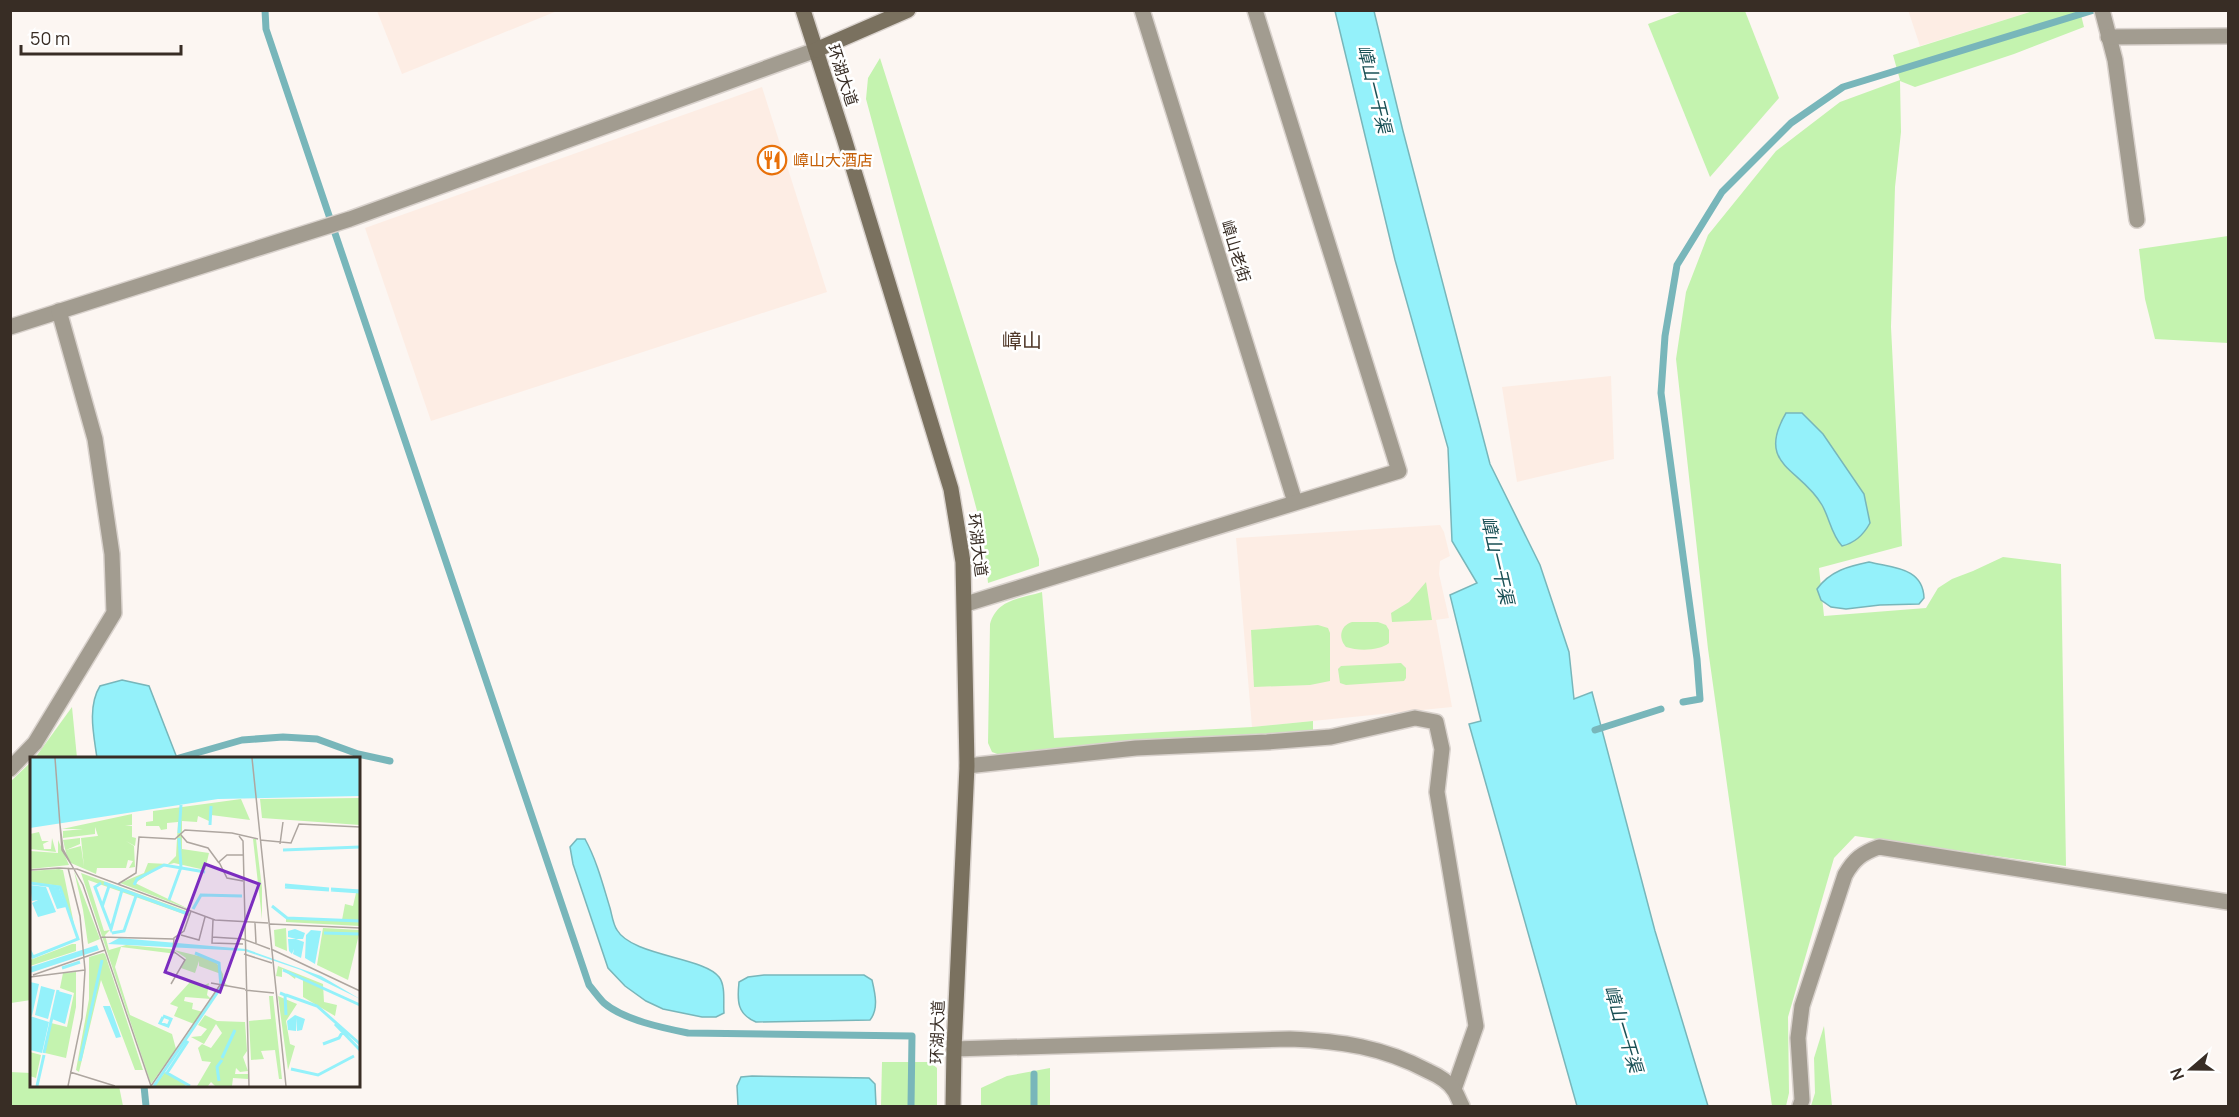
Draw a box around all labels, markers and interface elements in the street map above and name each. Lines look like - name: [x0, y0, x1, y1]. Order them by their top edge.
- scale bar: [21, 18, 182, 56]
- text: 50 m: [30, 26, 70, 50]
- street label: 环湖大道: [823, 41, 863, 109]
- water label: 嶂山一干渠: [1352, 42, 1398, 138]
- restaurant icon: 嶂山大酒店: [756, 144, 788, 176]
- place label: 嶂山大酒店: [793, 149, 873, 171]
- street label: 嶂山老街: [1216, 217, 1256, 285]
- district label: 嶂山: [1002, 327, 1042, 354]
- street label: 环湖大道: [963, 512, 993, 578]
- water label: 嶂山一干渠: [1476, 513, 1520, 609]
- inset map: [30, 757, 360, 1087]
- water label: 嶂山一干渠: [1599, 982, 1649, 1078]
- street label: 环湖大道: [925, 1000, 949, 1064]
- north arrow: [2161, 1039, 2221, 1099]
- text: N: [2165, 1065, 2189, 1083]

